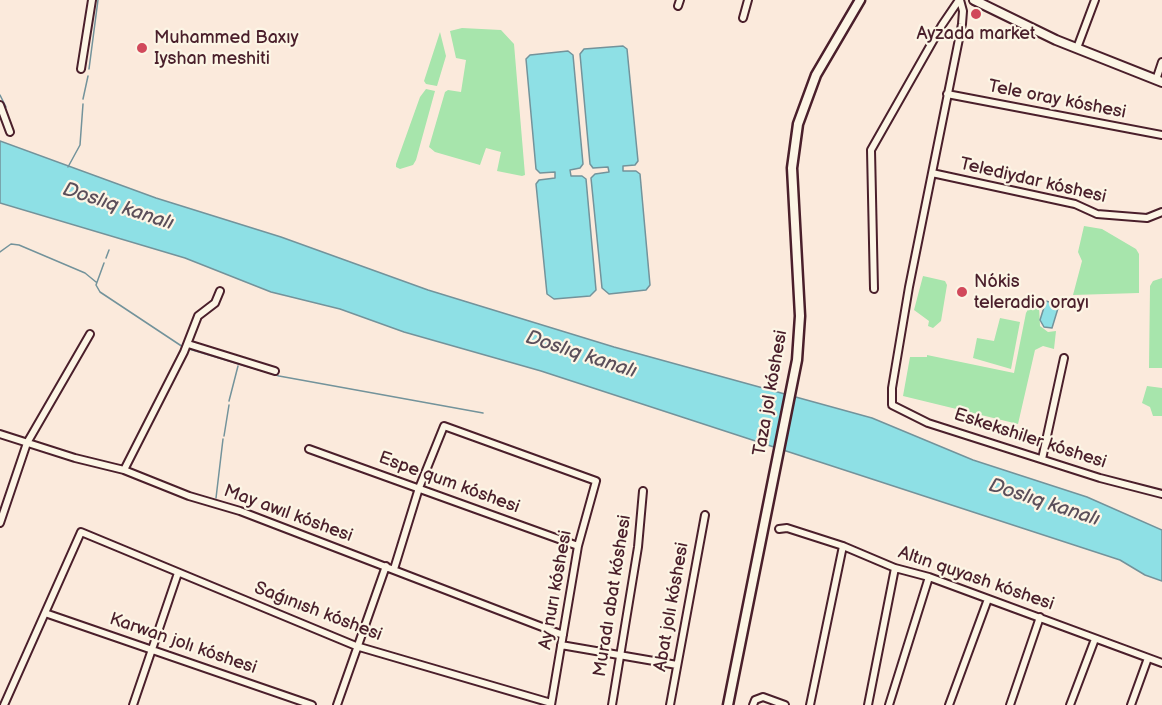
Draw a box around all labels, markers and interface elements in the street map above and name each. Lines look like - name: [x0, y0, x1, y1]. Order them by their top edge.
- marker: Ayzada market: [969, 7, 983, 21]
- place label: Ayzada market: [916, 23, 1036, 45]
- place label: Muhammed Baxıy Iyshan meshiti: [154, 27, 299, 70]
- marker: Muhammed Baxıy Iyshan meshiti: [135, 41, 149, 55]
- street label: Tele oray kóshesi: [986, 76, 1128, 124]
- street label: Telediydar kóshesi: [958, 154, 1108, 208]
- water label: Doslıq kanalı: [60, 178, 176, 236]
- place label: Nókis teleradio orayı: [974, 271, 1089, 314]
- marker: Nókis teleradio orayı: [955, 285, 969, 299]
- water label: Doslıq kanalı: [523, 326, 639, 384]
- street label: Taza jol kóshesi: [749, 328, 793, 458]
- street label: Eskekshiler kóshesi: [951, 404, 1109, 474]
- street label: Espe qum kóshesi: [376, 447, 522, 519]
- water label: Doslıq kanalı: [986, 474, 1102, 532]
- street label: May awıl kóshesi: [221, 481, 355, 547]
- street label: Muradı abat kóshesi: [590, 513, 636, 679]
- street label: Ay nurı kóshesi: [535, 529, 577, 651]
- street label: Abat jolı kóshesi: [650, 541, 694, 673]
- street label: Altın quyash kóshesi: [895, 542, 1057, 616]
- street label: Saǵınısh kóshesi: [251, 578, 385, 646]
- street label: Karwan jolı kóshesi: [107, 609, 259, 679]

